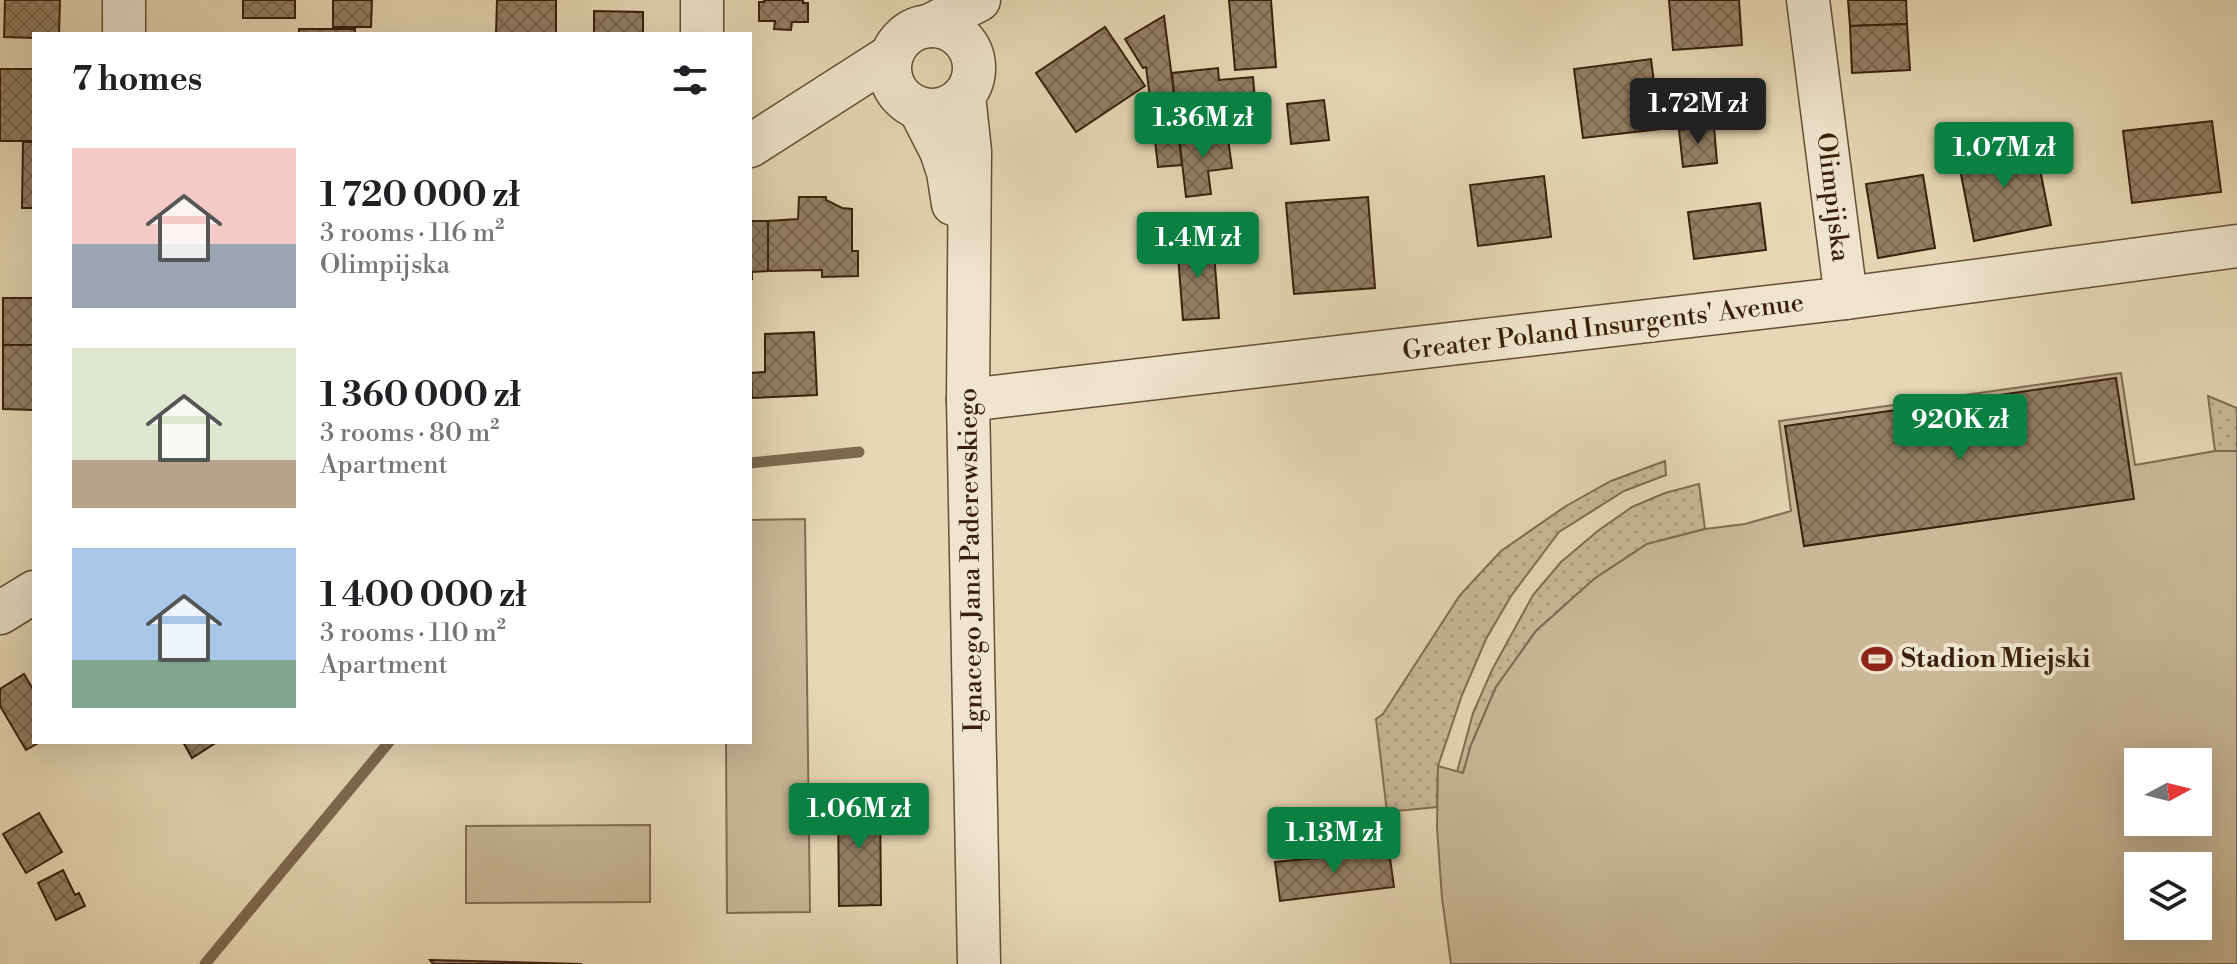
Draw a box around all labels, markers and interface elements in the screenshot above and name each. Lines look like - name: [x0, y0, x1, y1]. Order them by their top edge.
- icon: filters: [668, 58, 712, 102]
- text: 7 homes: [72, 59, 202, 101]
- pin: 1.72M zł: [1615, 78, 1781, 146]
- text: 1.72M zł: [1648, 88, 1748, 120]
- pin: 1.36M zł: [1120, 92, 1286, 160]
- text: 1.36M zł: [1152, 102, 1254, 134]
- pin: 1.07M zł: [1921, 122, 2087, 190]
- street label: Olimpijska: [1809, 131, 1857, 264]
- text: 1.07M zł: [1952, 132, 2056, 164]
- text: 1 720 000 zł: [320, 175, 520, 217]
- icon: home: [136, 180, 232, 276]
- pin: 1.4M zł: [1124, 212, 1272, 280]
- text: 3 rooms · 116 m²: [320, 217, 504, 249]
- text: 1.4M zł: [1155, 222, 1241, 254]
- text: Olimpijska: [320, 249, 450, 281]
- street label: Greater Poland Insurgents' Avenue: [1400, 286, 1806, 368]
- text: 1 360 000 zł: [320, 375, 521, 417]
- icon: home: [136, 380, 232, 476]
- street label: Ignacego Jana Paderewskiego: [952, 387, 990, 733]
- pin: 920K zł: [1886, 394, 2034, 462]
- text: 920K zł: [1911, 404, 2009, 436]
- text: 3 rooms · 80 m²: [320, 417, 499, 449]
- text: Apartment: [320, 449, 448, 481]
- text: 1 400 000 zł: [320, 575, 526, 617]
- icon: home: [136, 580, 232, 676]
- text: 3 rooms · 110 m²: [320, 617, 506, 649]
- sports icon: Stadion Miejski: [1860, 642, 1894, 676]
- place label: Stadion Miejski: [1901, 643, 2090, 675]
- text: Apartment: [320, 649, 448, 681]
- north arrow: [2124, 748, 2212, 836]
- map controls: [2124, 748, 2212, 940]
- pin: 1.06M zł: [776, 783, 942, 851]
- text: 1.06M zł: [807, 793, 911, 825]
- pin: 1.13M zł: [1251, 807, 1417, 875]
- text: 1.13M zł: [1285, 817, 1383, 849]
- button: layers: [2124, 852, 2212, 940]

